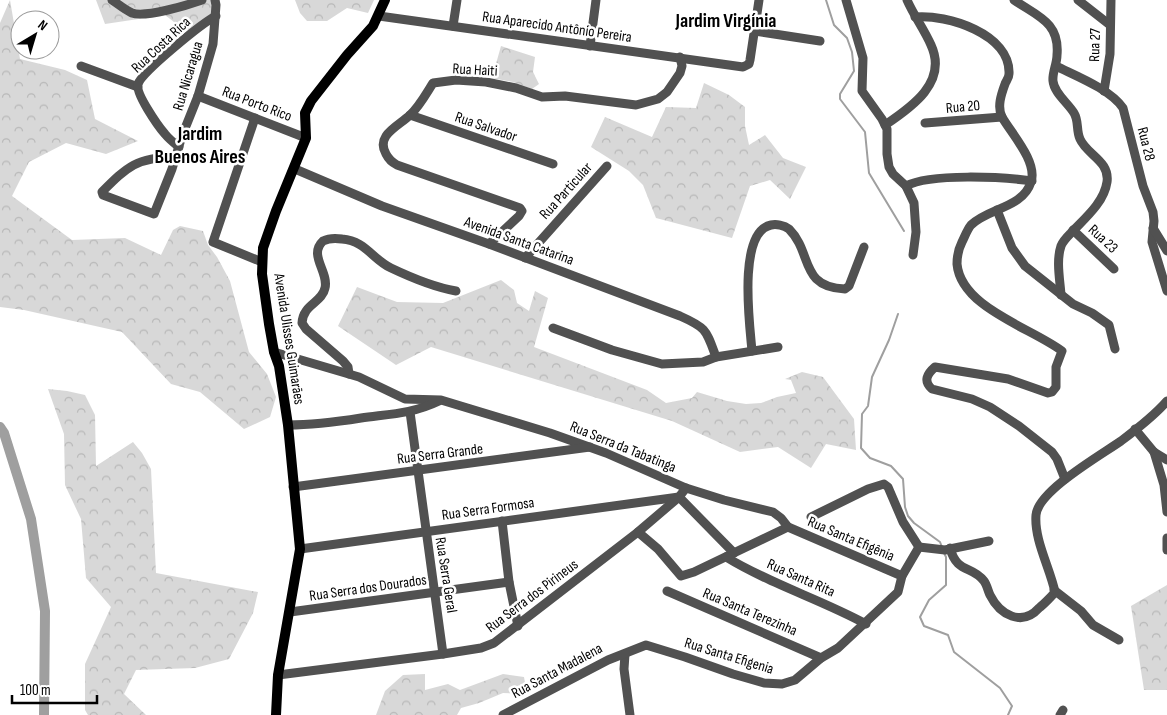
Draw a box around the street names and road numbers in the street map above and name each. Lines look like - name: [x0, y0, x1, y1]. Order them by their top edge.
- street label: Rua Aparecido Antônio Pereira: [481, 7, 633, 47]
- street label: Rua Costa Rica: [127, 13, 195, 77]
- street label: Rua 27: [1085, 28, 1105, 62]
- street label: Rua Nicaragua: [168, 39, 208, 113]
- street label: Rua Haiti: [452, 59, 498, 81]
- street label: Rua Porto Rico: [219, 82, 295, 126]
- street label: Rua 20: [945, 96, 981, 118]
- street label: Rua Salvador: [452, 108, 520, 147]
- street label: Rua 28: [1133, 125, 1159, 163]
- street label: Rua Particular: [535, 158, 597, 223]
- street label: Avenida Santa Catarina: [461, 212, 577, 270]
- street label: Rua 23: [1084, 221, 1122, 257]
- street label: Avenida Ulisses Guimarães: [269, 271, 309, 406]
- street label: Rua Serra da Tabatinga: [567, 417, 679, 477]
- street label: Rua Serra Grande: [396, 439, 484, 469]
- street label: Rua Serra Formosa: [440, 493, 536, 525]
- street label: Rua Santa Efigênia: [805, 512, 897, 566]
- street label: Rua Serra Geral: [431, 536, 461, 614]
- street label: Rua Serra dos Pirineus: [482, 555, 582, 637]
- street label: Rua Santa Rita: [764, 555, 838, 602]
- street label: Rua Serra dos Dourados: [308, 570, 428, 606]
- street label: Rua Santa Terezinha: [700, 584, 800, 641]
- street label: Rua Santa Efigenia: [682, 633, 776, 679]
- street label: Rua Santa Madalena: [508, 639, 606, 703]

